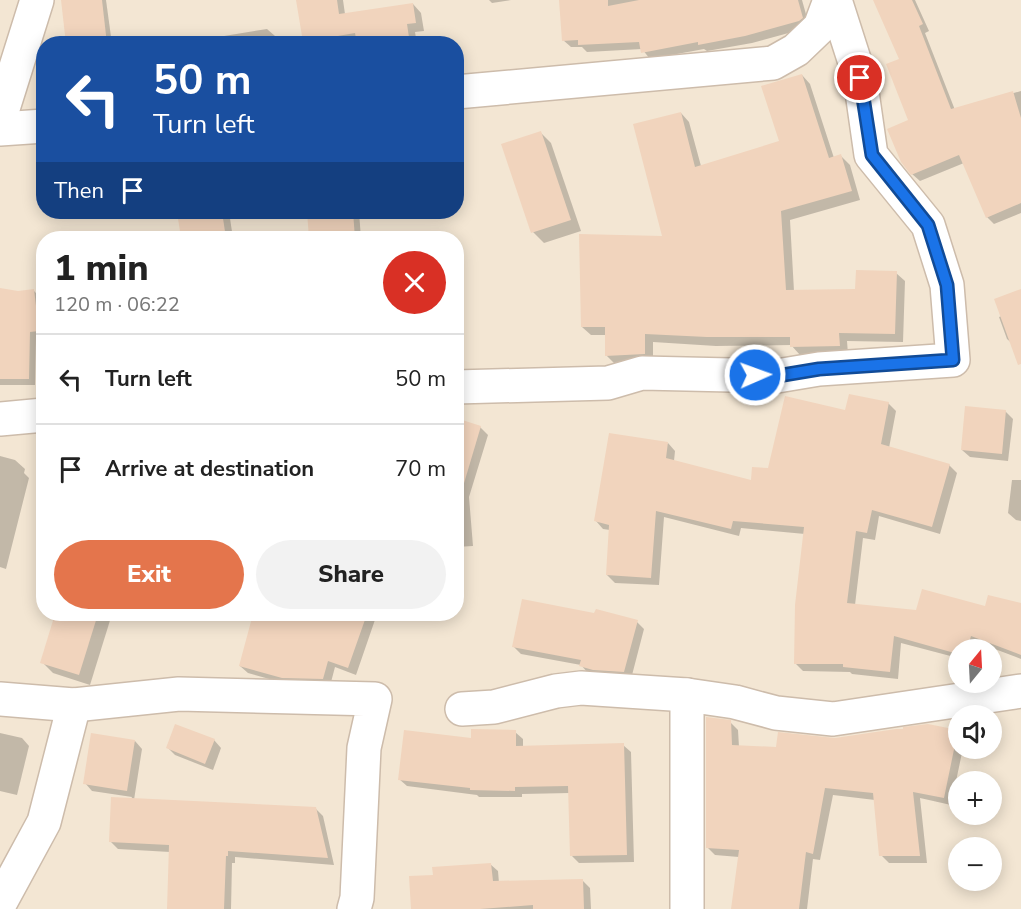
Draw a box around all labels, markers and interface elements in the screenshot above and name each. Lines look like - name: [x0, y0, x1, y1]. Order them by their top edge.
- text: 50 m: [153, 52, 252, 109]
- pin: [834, 52, 885, 103]
- icon: left: [54, 60, 132, 138]
- icon: arrive: [843, 61, 876, 94]
- text: Turn left: [153, 106, 254, 143]
- icon: arrive: [116, 174, 149, 207]
- text: Then: [54, 176, 104, 206]
- text: 1 min: [54, 244, 149, 293]
- button: close: [383, 251, 446, 314]
- text: 120 m · 06:22: [54, 291, 180, 318]
- position arrow: [723, 343, 787, 407]
- icon: left: [54, 363, 87, 396]
- text: Turn left: [105, 364, 192, 394]
- text: 50 m: [395, 364, 446, 394]
- icon: arrive: [54, 453, 87, 486]
- text: Arrive at destination: [105, 454, 314, 484]
- text: 70 m: [395, 454, 446, 484]
- button: Exit: [54, 540, 244, 609]
- button: Share: [256, 540, 446, 609]
- north arrow: [948, 639, 1002, 693]
- map controls: [948, 639, 1002, 891]
- button: sound: [948, 705, 1002, 759]
- button: +: [948, 771, 1002, 825]
- button: −: [948, 837, 1002, 891]

